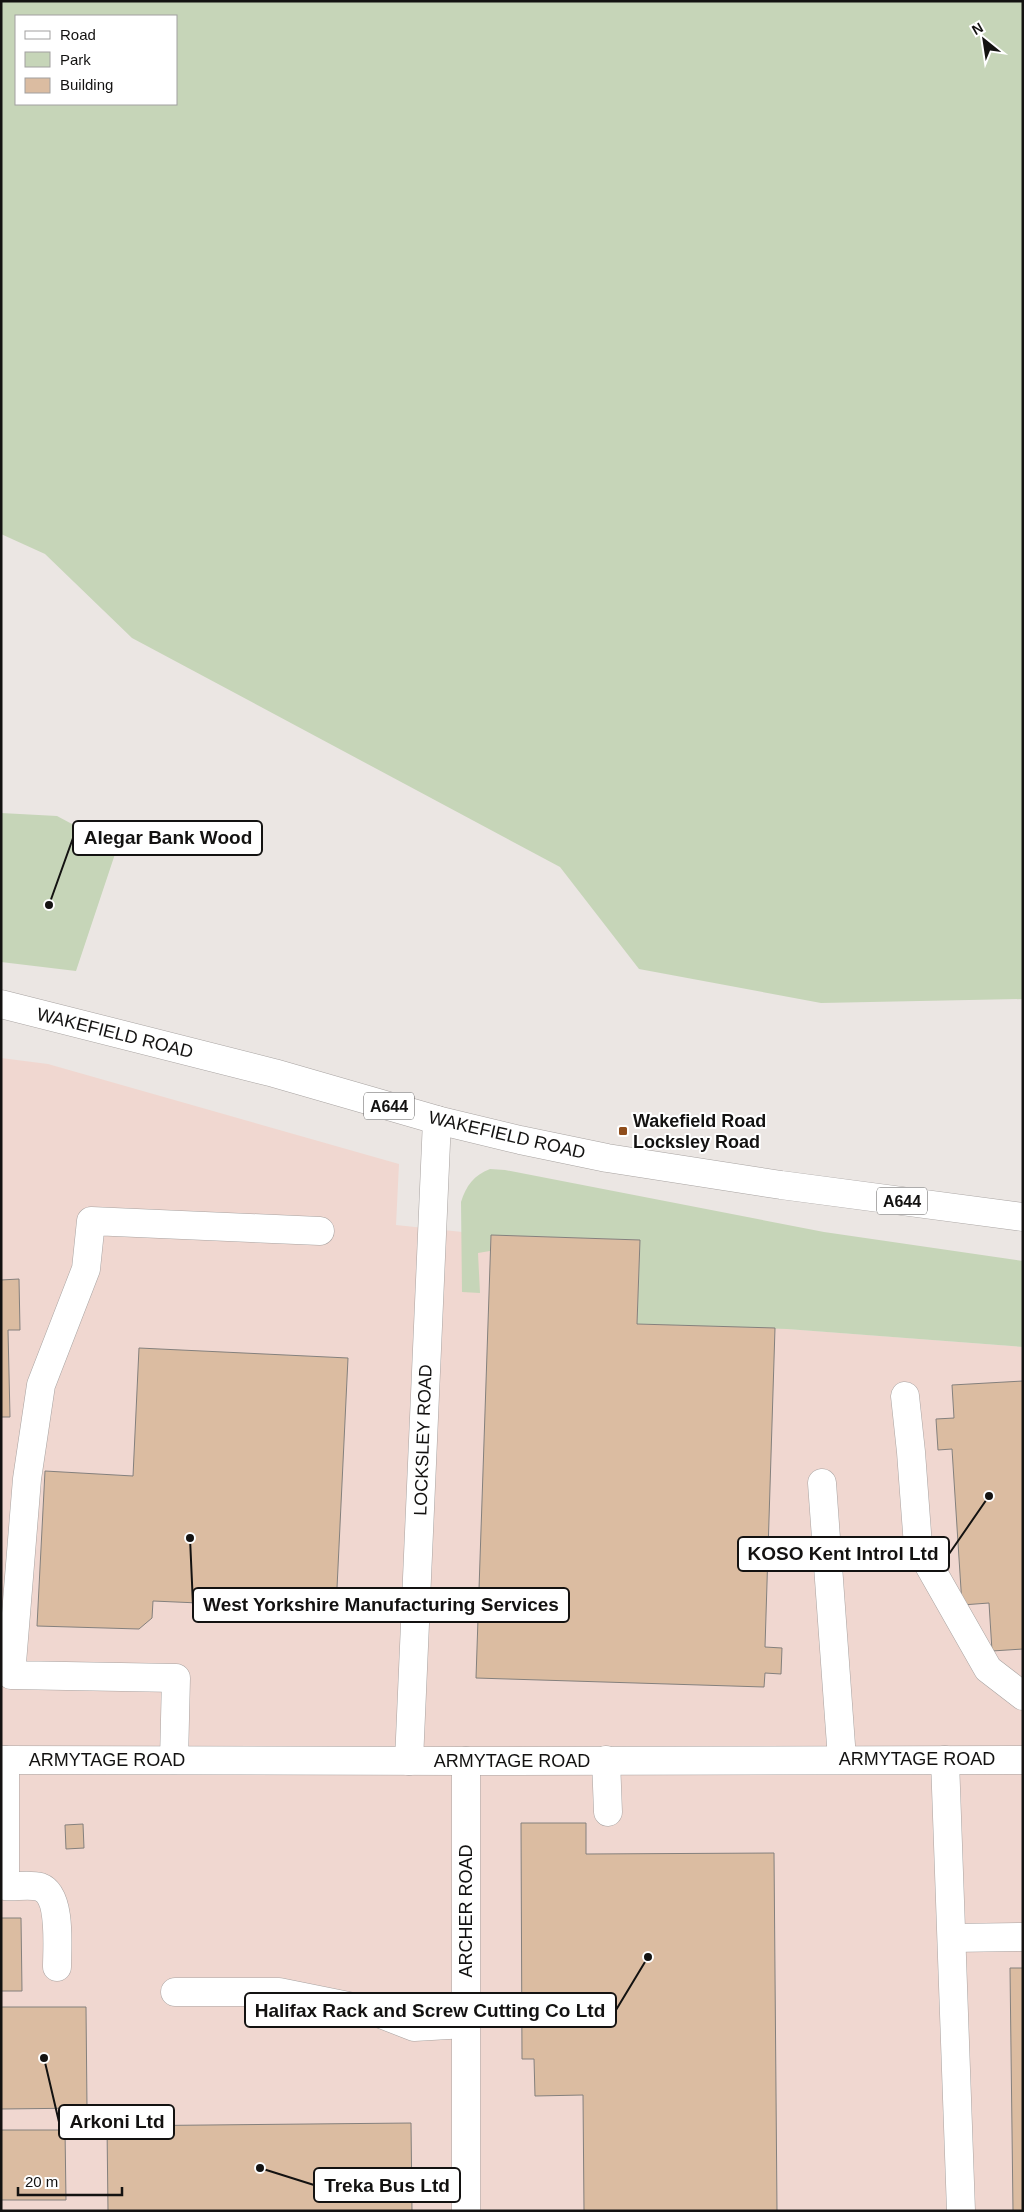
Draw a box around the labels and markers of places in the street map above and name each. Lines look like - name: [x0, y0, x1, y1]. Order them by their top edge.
- callout: Alegar Bank Wood: [73, 821, 262, 855]
- place label: Wakefield Road Locksley Road: [633, 1111, 766, 1152]
- marker: Wakefield Road Locksley Road: [617, 1125, 629, 1137]
- callout: KOSO Kent Introl Ltd: [738, 1537, 949, 1571]
- callout: West Yorkshire Manufacturing Services: [193, 1588, 569, 1622]
- callout: Halifax Rack and Screw Cutting Co Ltd: [245, 1993, 616, 2027]
- callout: Arkoni Ltd: [59, 2105, 174, 2139]
- callout: Treka Bus Ltd: [314, 2168, 460, 2202]

